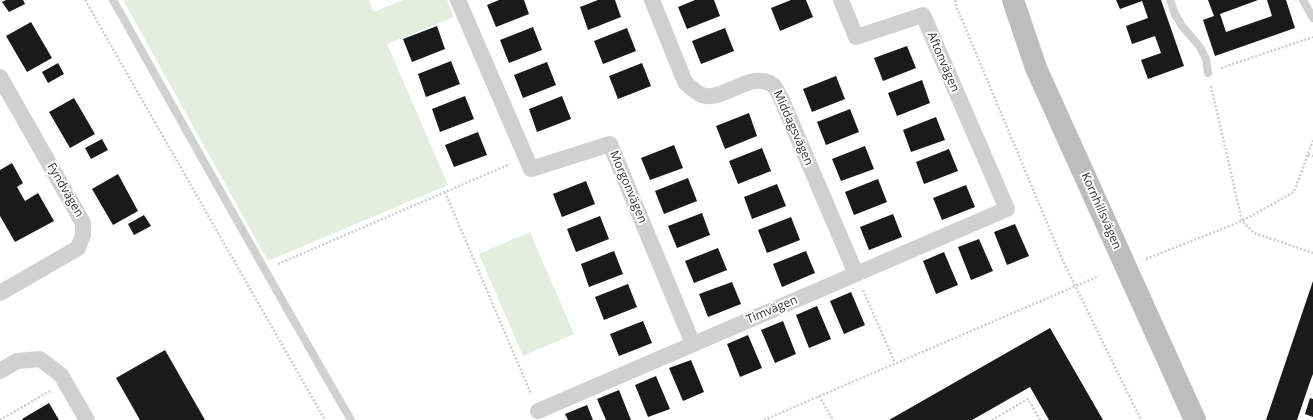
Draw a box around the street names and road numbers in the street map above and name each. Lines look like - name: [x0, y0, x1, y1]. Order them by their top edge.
- street label: Aftonvägen: [924, 30, 962, 94]
- street label: Middagsvägen: [770, 88, 816, 168]
- street label: Morgonvägen: [606, 149, 650, 225]
- street label: Fyndvägen: [44, 160, 86, 220]
- street label: Kornhillsvägen: [1078, 170, 1124, 252]
- street label: Timvägen: [744, 293, 800, 327]

